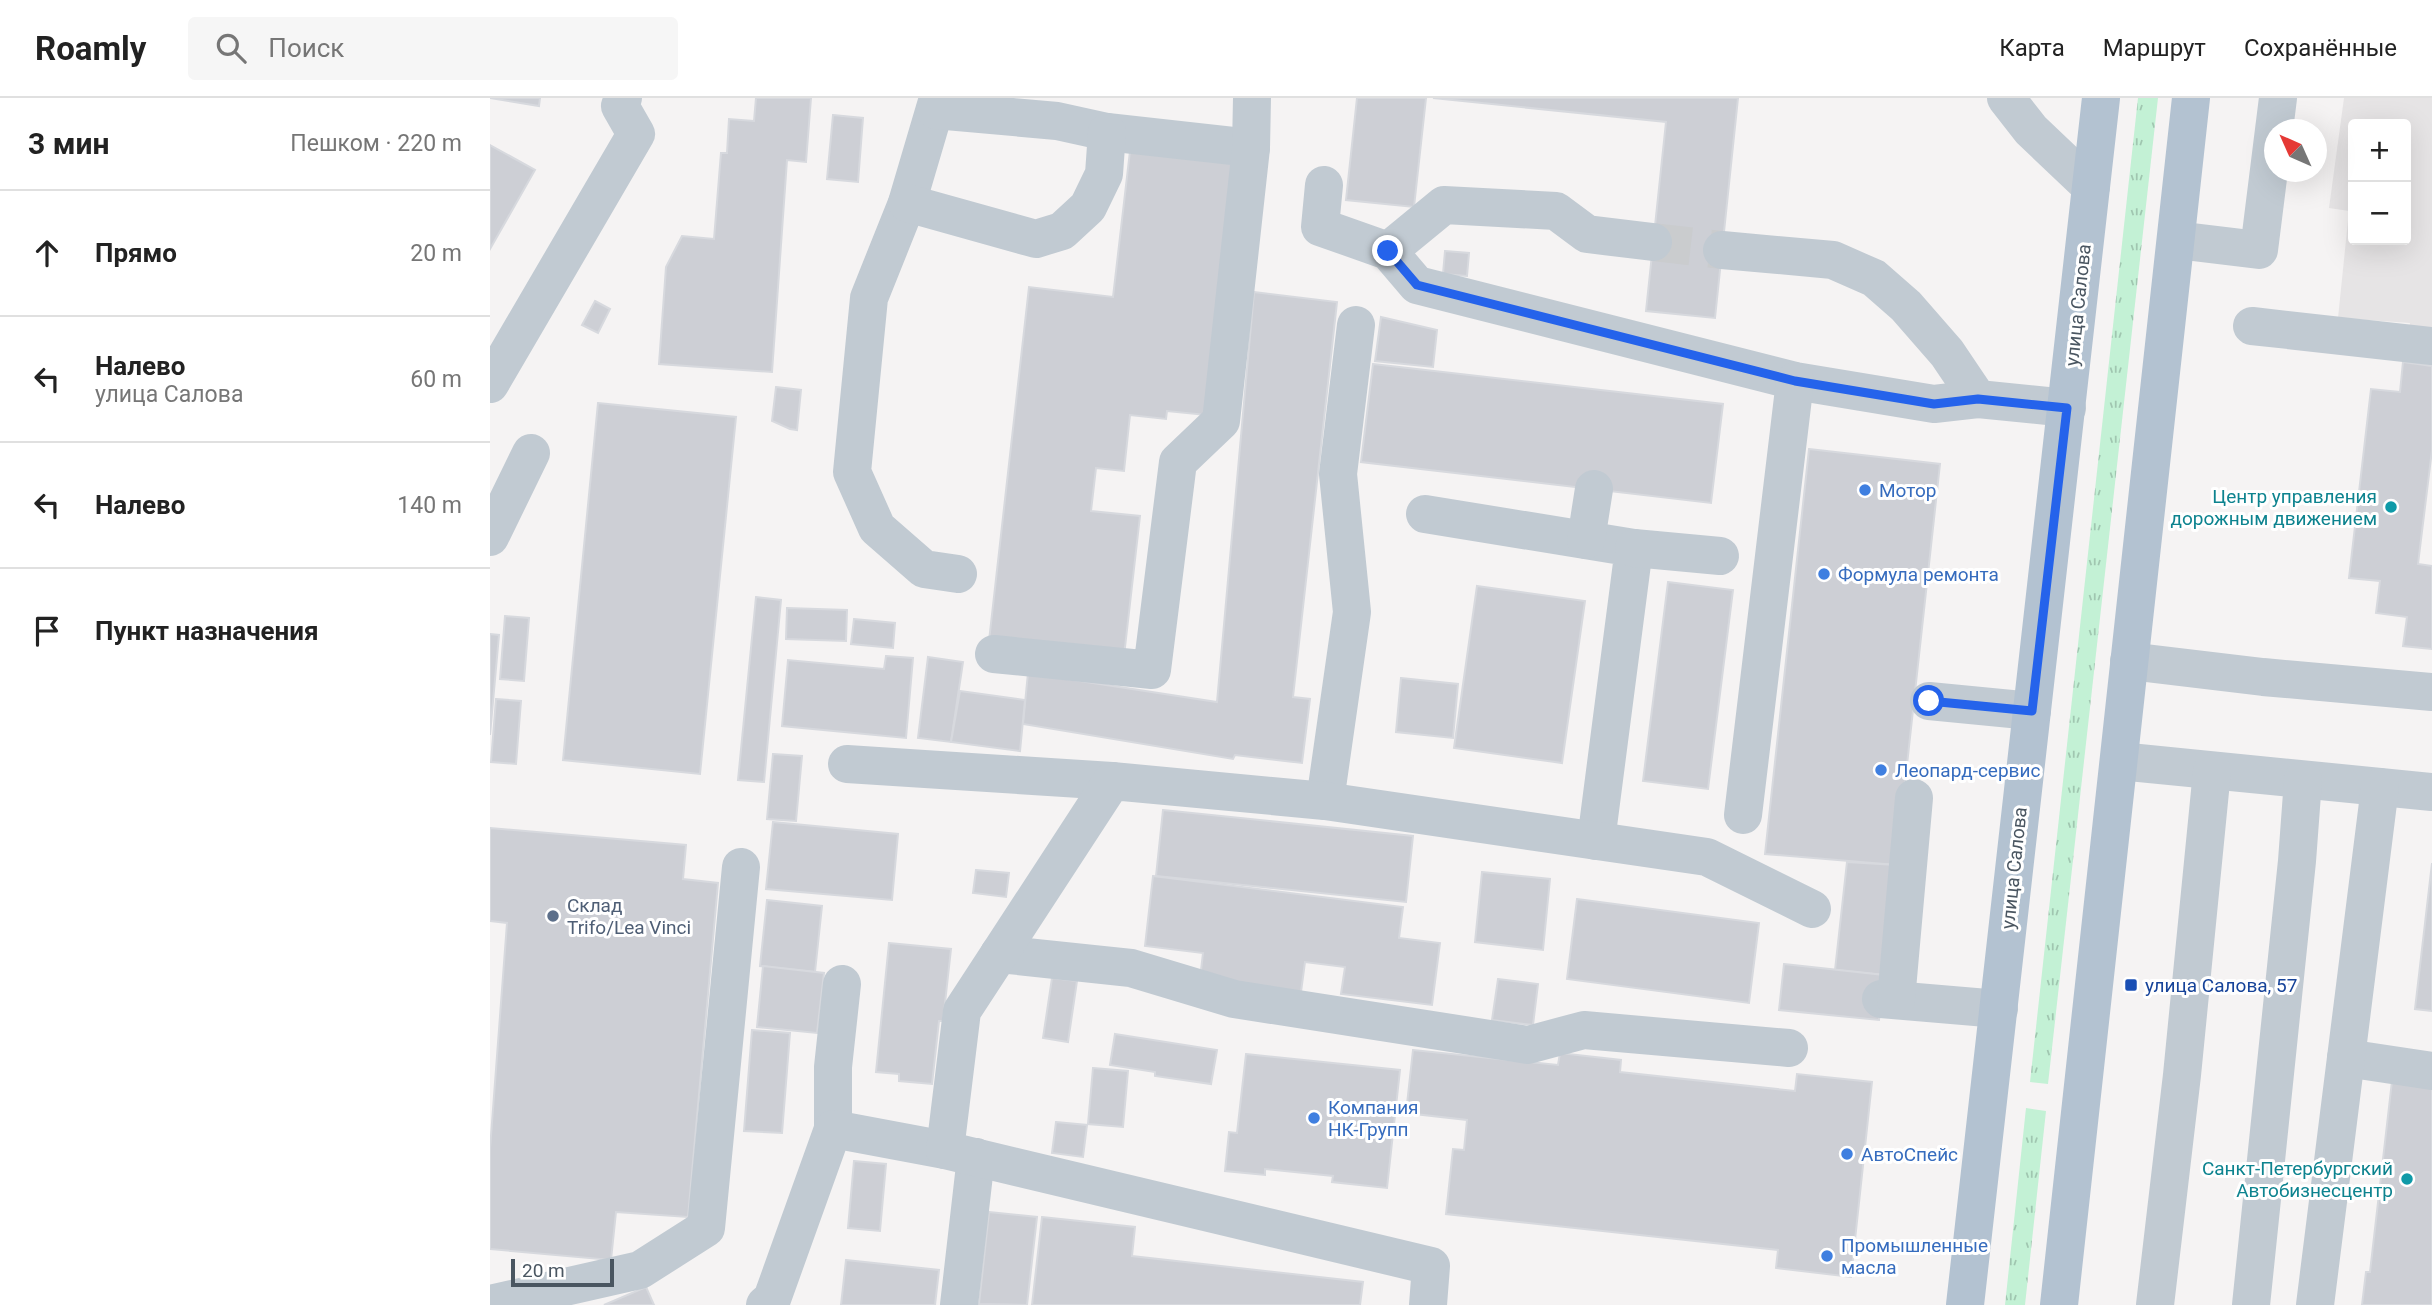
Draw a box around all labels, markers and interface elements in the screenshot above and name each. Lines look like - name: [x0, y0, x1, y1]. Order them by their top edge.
- search box: [188, 17, 678, 80]
- text: Roamly: [35, 29, 146, 68]
- icon: search: [212, 29, 250, 67]
- text: Поиск: [268, 33, 344, 63]
- text: Карта: [1999, 34, 2065, 62]
- text: Маршрут: [2103, 34, 2206, 62]
- text: Сохранённые: [2244, 34, 2397, 62]
- north arrow: [2264, 119, 2327, 182]
- map controls: [2348, 119, 2411, 245]
- button: +: [2348, 119, 2411, 182]
- text: 3 мин: [28, 126, 109, 161]
- text: Пешком · 220 m: [290, 130, 462, 157]
- button: −: [2348, 182, 2411, 245]
- icon: ahead: [28, 234, 66, 272]
- route end: [1372, 235, 1403, 266]
- text: Прямо: [95, 238, 177, 268]
- text: 20 m: [410, 240, 462, 267]
- street label: улица Салова: [2060, 243, 2096, 367]
- text: Налево: [95, 351, 185, 381]
- icon: left: [28, 360, 66, 398]
- text: 60 m: [410, 366, 462, 393]
- text: улица Салова: [95, 381, 243, 408]
- place label: Мотор: [1879, 479, 1936, 502]
- marker: Мотор: [1857, 482, 1873, 498]
- place label: Центр управления дорожным движением: [2170, 485, 2377, 530]
- icon: left: [28, 486, 66, 524]
- text: Налево: [95, 490, 185, 520]
- text: 140 m: [397, 492, 462, 519]
- marker: Центр управления дорожным движением: [2383, 499, 2399, 515]
- place label: Формула ремонта: [1838, 563, 1999, 586]
- marker: Формула ремонта: [1816, 566, 1832, 582]
- icon: arrive: [28, 612, 66, 650]
- text: Пункт назначения: [95, 616, 319, 646]
- route start: [1913, 685, 1944, 716]
- place label: Леопард-сервис: [1895, 759, 2040, 782]
- marker: Леопард-сервис: [1873, 762, 1889, 778]
- street label: улица Салова: [1996, 806, 2032, 930]
- place label: Склад Trifo/Lea Vinci: [567, 894, 691, 939]
- marker: Склад Trifo/Lea Vinci: [545, 908, 561, 924]
- place label: улица Салова, 57: [2145, 974, 2297, 997]
- marker: улица Салова, 57: [2123, 977, 2139, 993]
- place label: Компания НК-Групп: [1328, 1096, 1419, 1141]
- marker: Компания НК-Групп: [1306, 1110, 1322, 1126]
- place label: АвтоСпейс: [1861, 1143, 1958, 1166]
- marker: АвтоСпейс: [1839, 1146, 1855, 1162]
- place label: Санкт-Петербургский Автобизнесцентр: [2202, 1157, 2393, 1202]
- marker: Санкт-Петербургский Автобизнесцентр: [2399, 1171, 2415, 1187]
- place label: Промышленные масла: [1841, 1234, 1988, 1279]
- marker: Промышленные масла: [1819, 1248, 1835, 1264]
- scale bar: [511, 1256, 614, 1288]
- text: 20 m: [522, 1259, 565, 1282]

